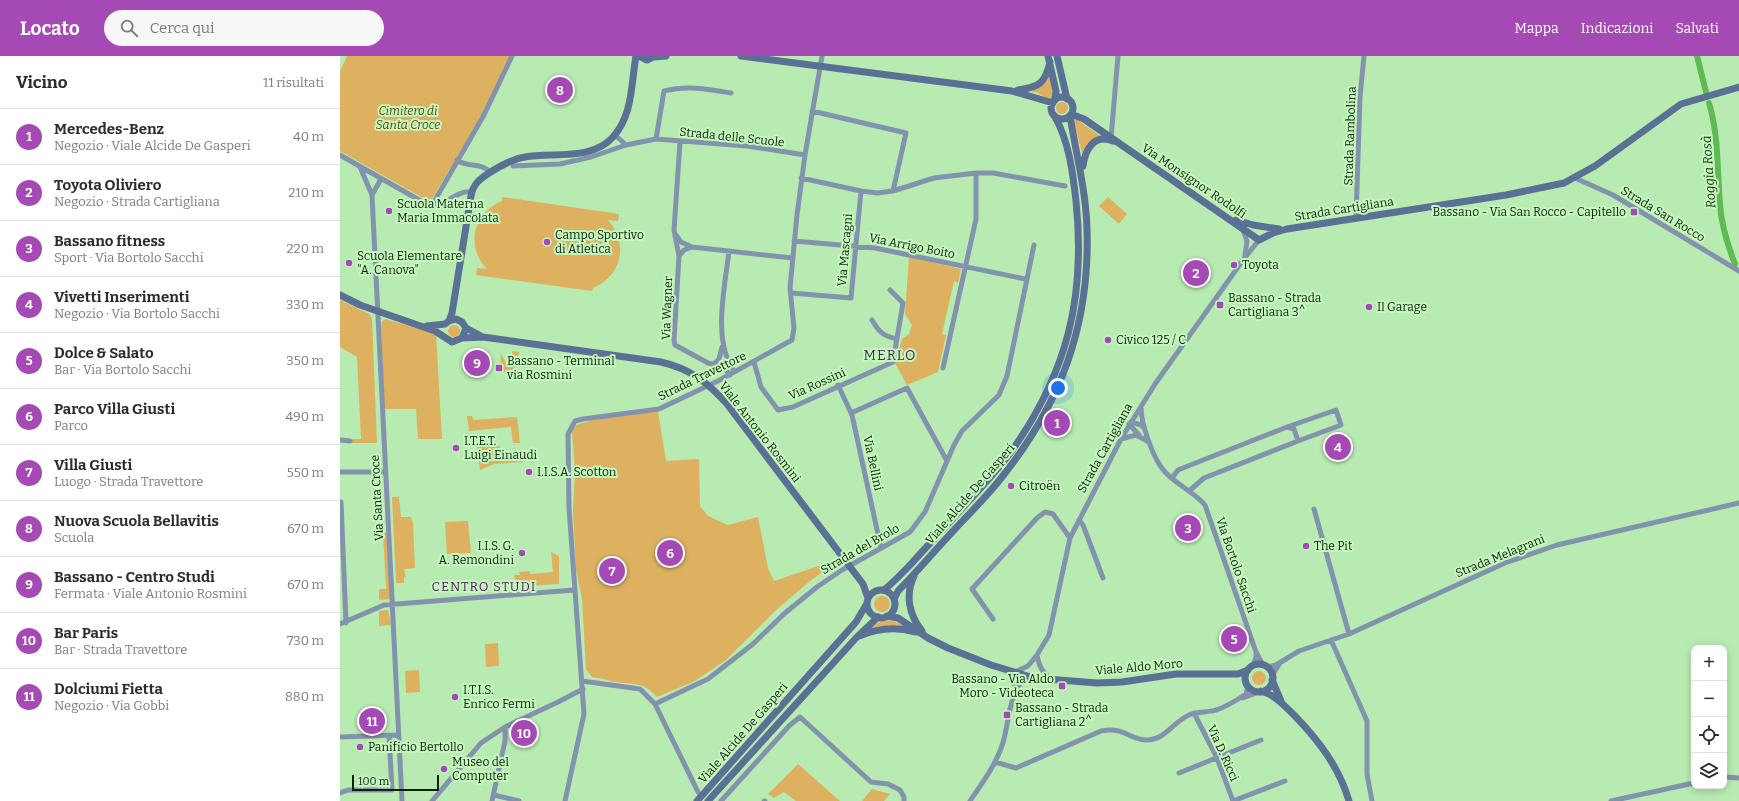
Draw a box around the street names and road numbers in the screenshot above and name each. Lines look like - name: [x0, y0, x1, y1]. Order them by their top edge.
- street label: Strada Rambolina: [1341, 86, 1359, 186]
- street label: Strada delle Scuole: [679, 125, 785, 149]
- street label: Via Monsignor Rodolfi: [1139, 141, 1249, 221]
- street label: Strada San Rocco: [1618, 183, 1708, 245]
- street label: Strada Cartigliana: [1293, 194, 1395, 224]
- street label: Via Mascagni: [835, 213, 855, 287]
- street label: Via Arrigo Boito: [868, 231, 956, 261]
- street label: Via Wagner: [659, 275, 675, 340]
- street label: Strada Travettore: [656, 349, 748, 403]
- street label: Via Rossini: [786, 365, 848, 403]
- street label: Viale Antonio Rosmini: [716, 379, 804, 486]
- street label: Strada Cartigliana: [1075, 400, 1136, 495]
- street label: Via Bellini: [860, 434, 886, 492]
- street label: Viale Alcide De Gasperi: [923, 441, 1018, 547]
- street label: Via Santa Croce: [368, 455, 386, 541]
- street label: Via Bortolo Sacchi: [1213, 515, 1259, 615]
- street label: Strada del Brolo: [818, 521, 902, 577]
- street label: Strada Melagrani: [1453, 532, 1547, 580]
- street label: Viale Aldo Moro: [1095, 656, 1183, 678]
- street label: Viale Alcide De Gasperi: [696, 680, 791, 786]
- street label: Via D. Ricci: [1204, 723, 1242, 784]

